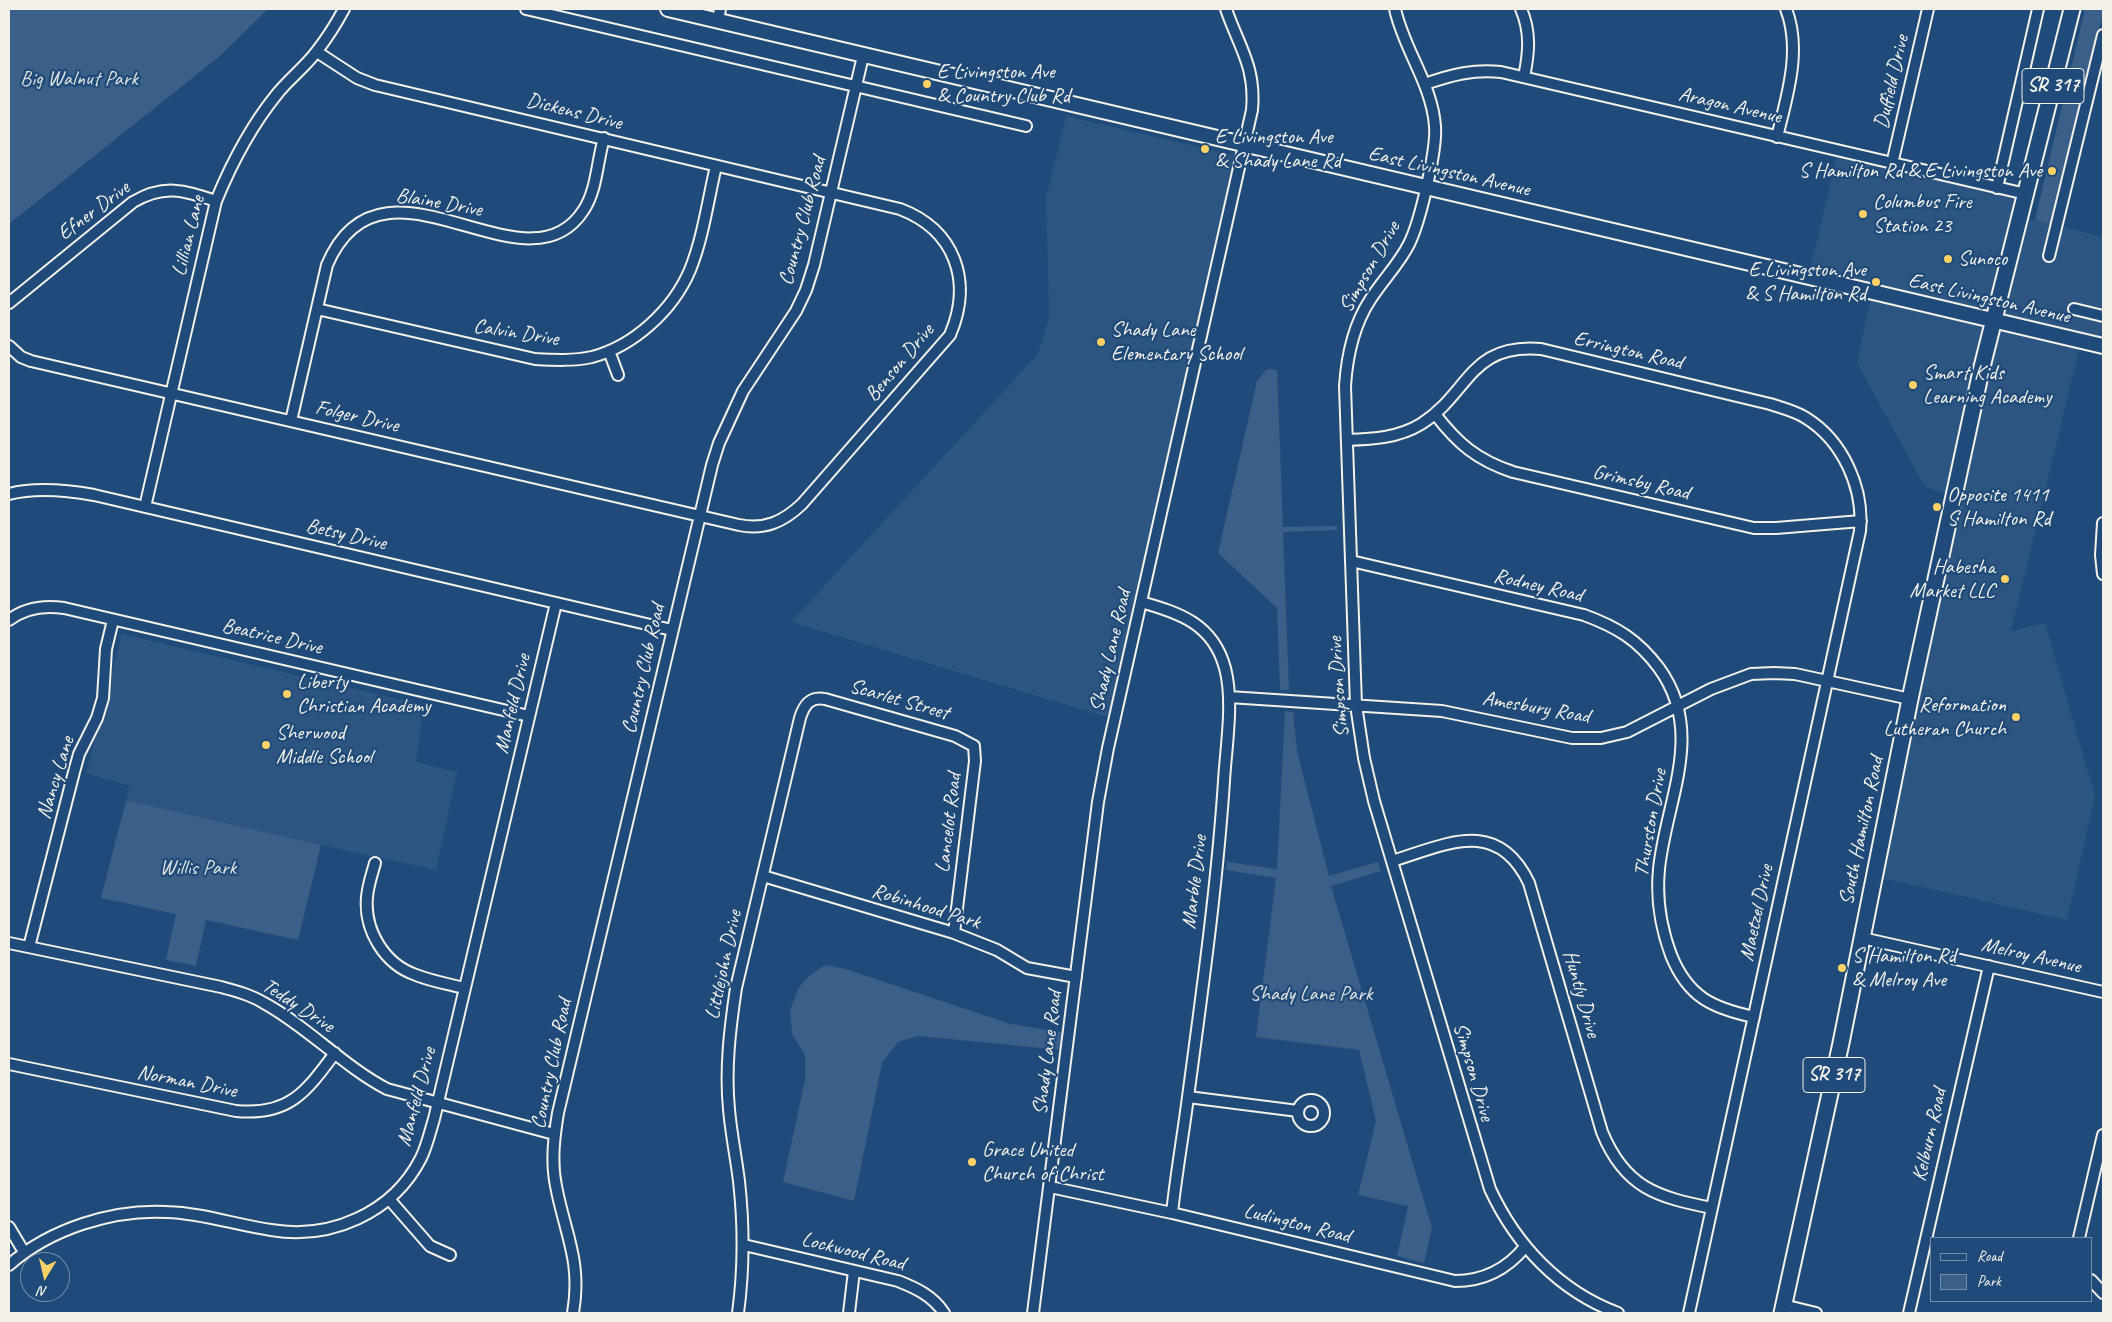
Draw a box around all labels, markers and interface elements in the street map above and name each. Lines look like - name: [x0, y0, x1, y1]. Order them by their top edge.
- street label: Duffield Drive: [1869, 33, 1915, 131]
- place label: E Livingston Ave & Country Club Rd: [937, 59, 1070, 109]
- park label: Big Walnut Park: [20, 66, 138, 92]
- road number: SR 317: [2022, 68, 2084, 104]
- marker: E Livingston Ave & Country Club Rd: [921, 78, 933, 90]
- street label: Aragon Avenue: [1676, 82, 1784, 130]
- street label: Dickens Drive: [524, 88, 624, 136]
- place label: E Livingston Ave & Shady Lane Rd: [1215, 124, 1341, 174]
- street label: East Livingston Avenue: [1366, 141, 1532, 203]
- marker: E Livingston Ave & Shady Lane Rd: [1199, 143, 1211, 155]
- street label: Country Club Road: [774, 154, 832, 288]
- place label: S Hamilton Rd & E Livingston Ave: [1799, 158, 2042, 184]
- marker: S Hamilton Rd & E Livingston Ave: [2046, 165, 2058, 177]
- street label: Efner Drive: [53, 176, 135, 246]
- street label: Blaine Drive: [394, 183, 484, 223]
- place label: Columbus Fire Station 23: [1873, 189, 1972, 239]
- street label: Lillian Lane: [167, 193, 211, 279]
- marker: Columbus Fire Station 23: [1857, 208, 1869, 220]
- street label: Simpson Drive: [1334, 217, 1406, 317]
- place label: Sunoco: [1958, 246, 2007, 272]
- marker: Sunoco: [1942, 253, 1954, 265]
- place label: E Livingston Ave & S Hamilton Rd: [1745, 257, 1866, 307]
- street label: East Livingston Avenue: [1906, 268, 2072, 330]
- marker: E Livingston Ave & S Hamilton Rd: [1870, 276, 1882, 288]
- street label: Calvin Drive: [472, 314, 560, 352]
- place label: Shady Lane Elementary School: [1111, 317, 1242, 367]
- street label: Benson Drive: [860, 319, 940, 407]
- street label: Errington Road: [1571, 326, 1685, 376]
- marker: Shady Lane Elementary School: [1095, 336, 1107, 348]
- place label: Smart Kids Learning Academy: [1923, 360, 2051, 410]
- marker: Smart Kids Learning Academy: [1907, 379, 1919, 391]
- street label: Folger Drive: [313, 395, 401, 439]
- street label: Grimsby Road: [1590, 460, 1692, 506]
- place label: Opposite 1411 S Hamilton Rd: [1947, 482, 2051, 532]
- marker: Opposite 1411 S Hamilton Rd: [1931, 501, 1943, 513]
- street label: Betsy Drive: [303, 514, 389, 556]
- place label: Habesha Market LLC: [1909, 554, 1995, 604]
- street label: Rodney Road: [1491, 564, 1585, 608]
- marker: Habesha Market LLC: [1999, 573, 2011, 585]
- street label: Shady Lane Road: [1085, 587, 1137, 715]
- street label: Country Club Road: [617, 602, 671, 736]
- street label: Beatrice Drive: [219, 613, 325, 661]
- street label: Simpson Drive: [1323, 636, 1355, 738]
- street label: Manfeld Drive: [489, 652, 537, 756]
- place label: Liberty Christian Academy: [297, 669, 430, 719]
- street label: Scarlet Street: [846, 674, 952, 726]
- street label: Amesbury Road: [1481, 686, 1591, 730]
- marker: Liberty Christian Academy: [281, 688, 293, 700]
- place label: Reformation Lutheran Church: [1884, 692, 2006, 742]
- marker: Reformation Lutheran Church: [2010, 711, 2022, 723]
- place label: Sherwood Middle School: [276, 720, 372, 770]
- street label: Nancy Lane: [31, 734, 81, 822]
- marker: Sherwood Middle School: [260, 739, 272, 751]
- street label: South Hamilton Road: [1834, 755, 1890, 907]
- street label: Thurston Drive: [1629, 767, 1673, 879]
- street label: Lancelot Road: [930, 772, 968, 874]
- street label: Marble Drive: [1177, 834, 1213, 930]
- park label: Willis Park: [160, 855, 236, 881]
- street label: Maetzel Drive: [1735, 863, 1779, 963]
- street label: Robinhood Park: [869, 879, 983, 935]
- street label: Littlejohn Drive: [700, 908, 748, 1022]
- street label: Melroy Avenue: [1979, 932, 2083, 980]
- place label: S Hamilton Rd & Melroy Ave: [1852, 943, 1956, 993]
- street label: Huntly Drive: [1557, 948, 1605, 1040]
- marker: S Hamilton Rd & Melroy Ave: [1836, 962, 1848, 974]
- street label: Teddy Drive: [257, 973, 339, 1039]
- park label: Shady Lane Park: [1250, 981, 1372, 1007]
- street label: Shady Lane Road: [1028, 990, 1068, 1116]
- street label: Country Club Road: [526, 997, 578, 1131]
- street label: Simpson Drive: [1447, 1020, 1499, 1124]
- street label: Manfeld Drive: [392, 1045, 442, 1149]
- road number: SR 317: [1803, 1058, 1865, 1092]
- street label: Norman Drive: [135, 1060, 239, 1104]
- street label: Kelburn Road: [1907, 1086, 1953, 1184]
- place label: Grace United Church of Christ: [982, 1137, 1104, 1187]
- marker: Grace United Church of Christ: [966, 1156, 978, 1168]
- street label: Ludington Road: [1241, 1199, 1353, 1249]
- street label: Lockwood Road: [799, 1227, 907, 1277]
- legend: [1930, 1237, 2092, 1302]
- text: Road: [1977, 1247, 2002, 1266]
- north arrow: [20, 1252, 70, 1302]
- text: Park: [1977, 1272, 2001, 1291]
- text: N: [37, 1282, 48, 1300]

